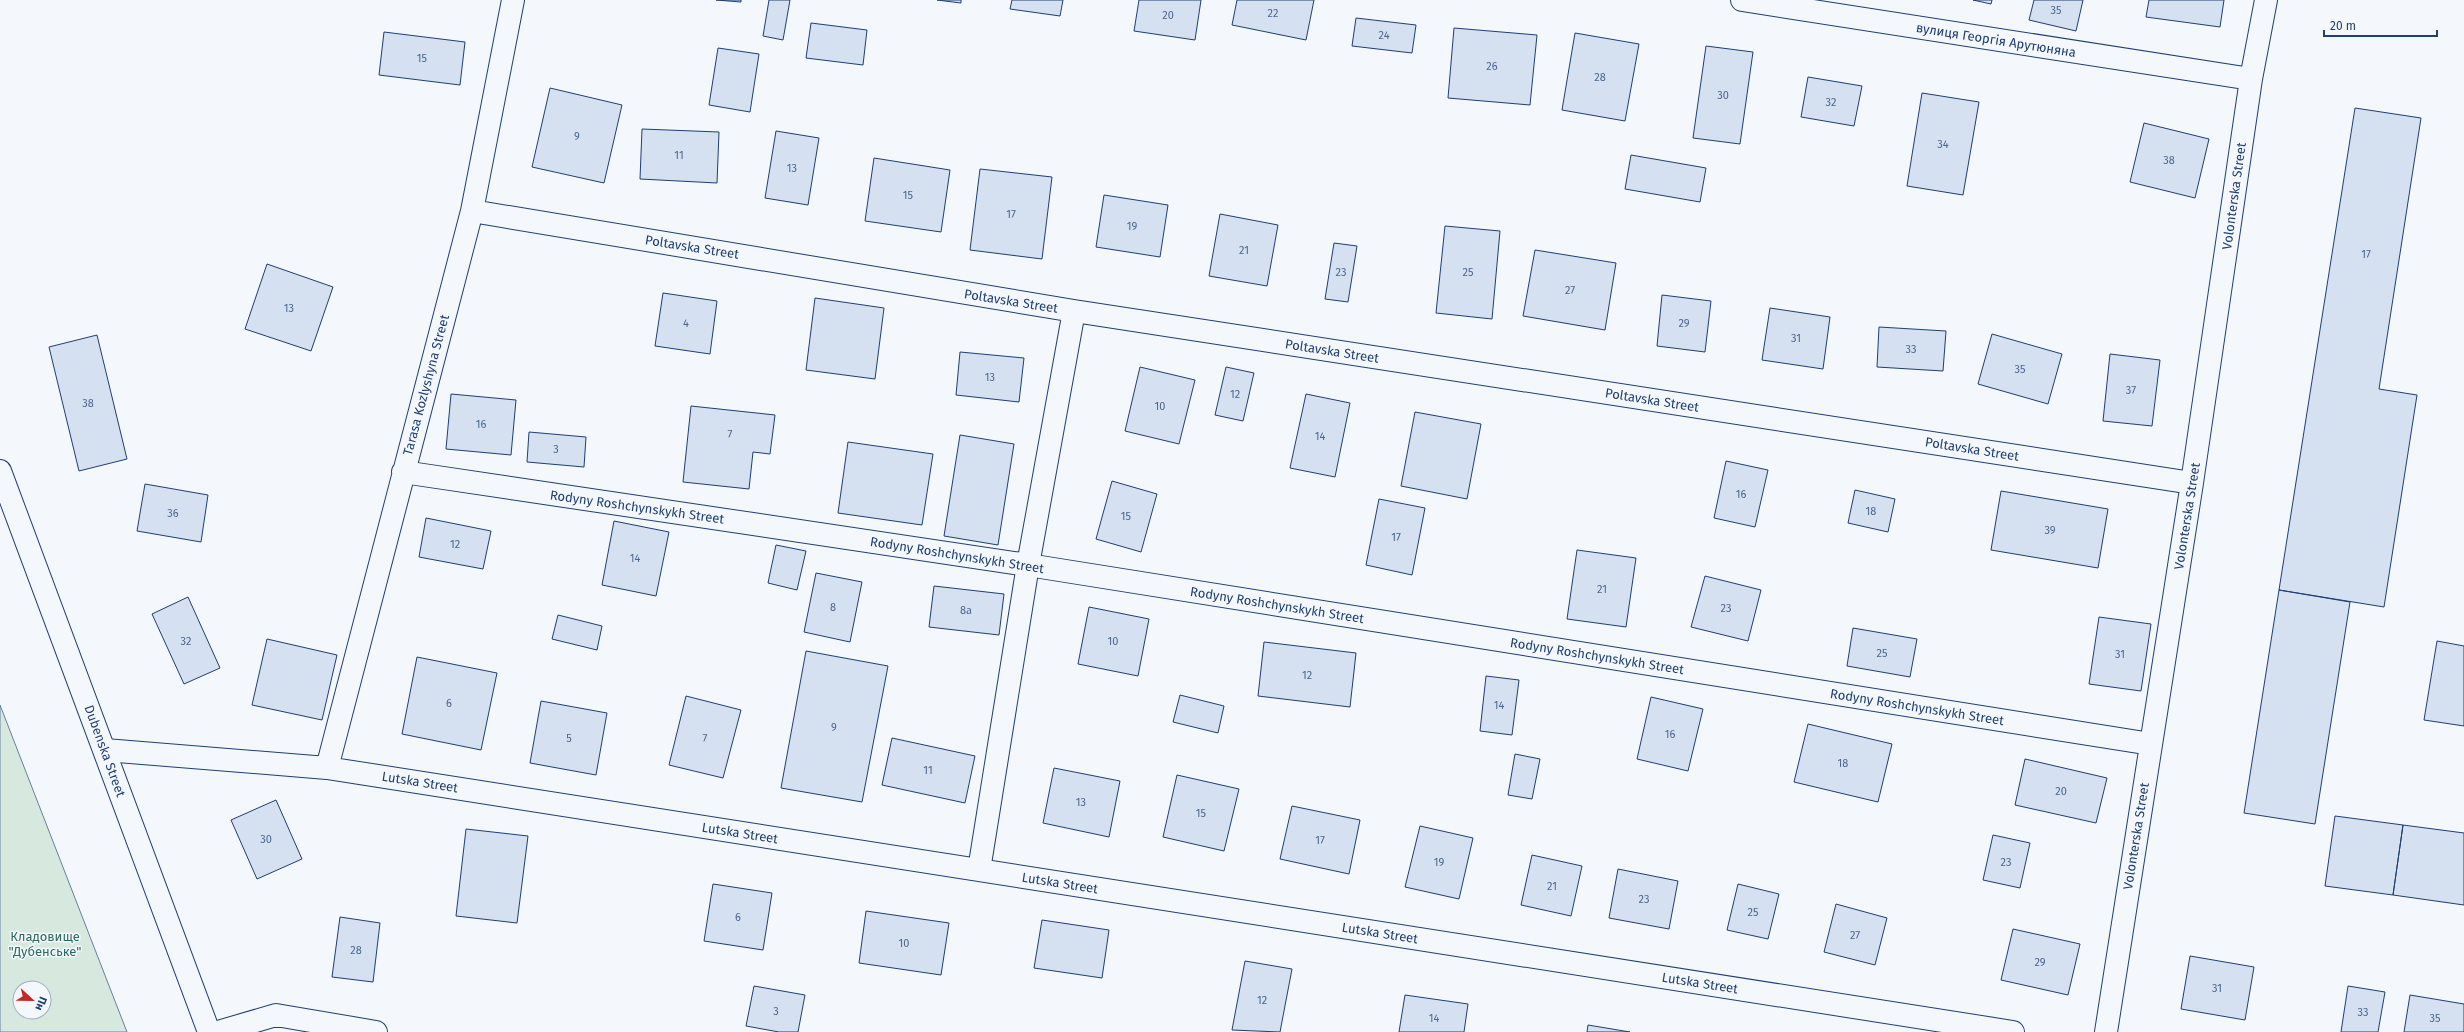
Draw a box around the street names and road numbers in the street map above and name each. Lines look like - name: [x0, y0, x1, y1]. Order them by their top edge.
- street label: вулиця Георгія Арутюняна: [1915, 20, 2077, 60]
- street label: Volonterska Street: [2219, 141, 2249, 251]
- street label: Poltavska Street: [644, 232, 740, 262]
- street label: Poltavska Street: [963, 286, 1059, 316]
- street label: Tarasa Kozlyshyna Street: [400, 313, 452, 457]
- street label: Poltavska Street: [1284, 336, 1380, 366]
- street label: Poltavska Street: [1604, 385, 1700, 415]
- street label: Poltavska Street: [1924, 434, 2020, 464]
- street label: Volonterska Street: [2171, 461, 2203, 571]
- street label: Rodyny Roshchynskykh Street: [549, 487, 725, 527]
- street label: Rodyny Roshchynskykh Street: [869, 534, 1045, 576]
- street label: Rodyny Roshchynskykh Street: [1189, 584, 1365, 626]
- street label: Rodyny Roshchynskykh Street: [1509, 635, 1685, 677]
- street label: Rodyny Roshchynskykh Street: [1829, 686, 2005, 728]
- street label: Dubenska Street: [81, 703, 129, 799]
- street label: Lutska Street: [381, 769, 459, 795]
- street label: Volonterska Street: [2120, 781, 2152, 891]
- street label: Lutska Street: [701, 820, 779, 846]
- street label: Lutska Street: [1021, 870, 1099, 896]
- street label: Lutska Street: [1341, 920, 1419, 946]
- street label: Lutska Street: [1661, 970, 1739, 996]

